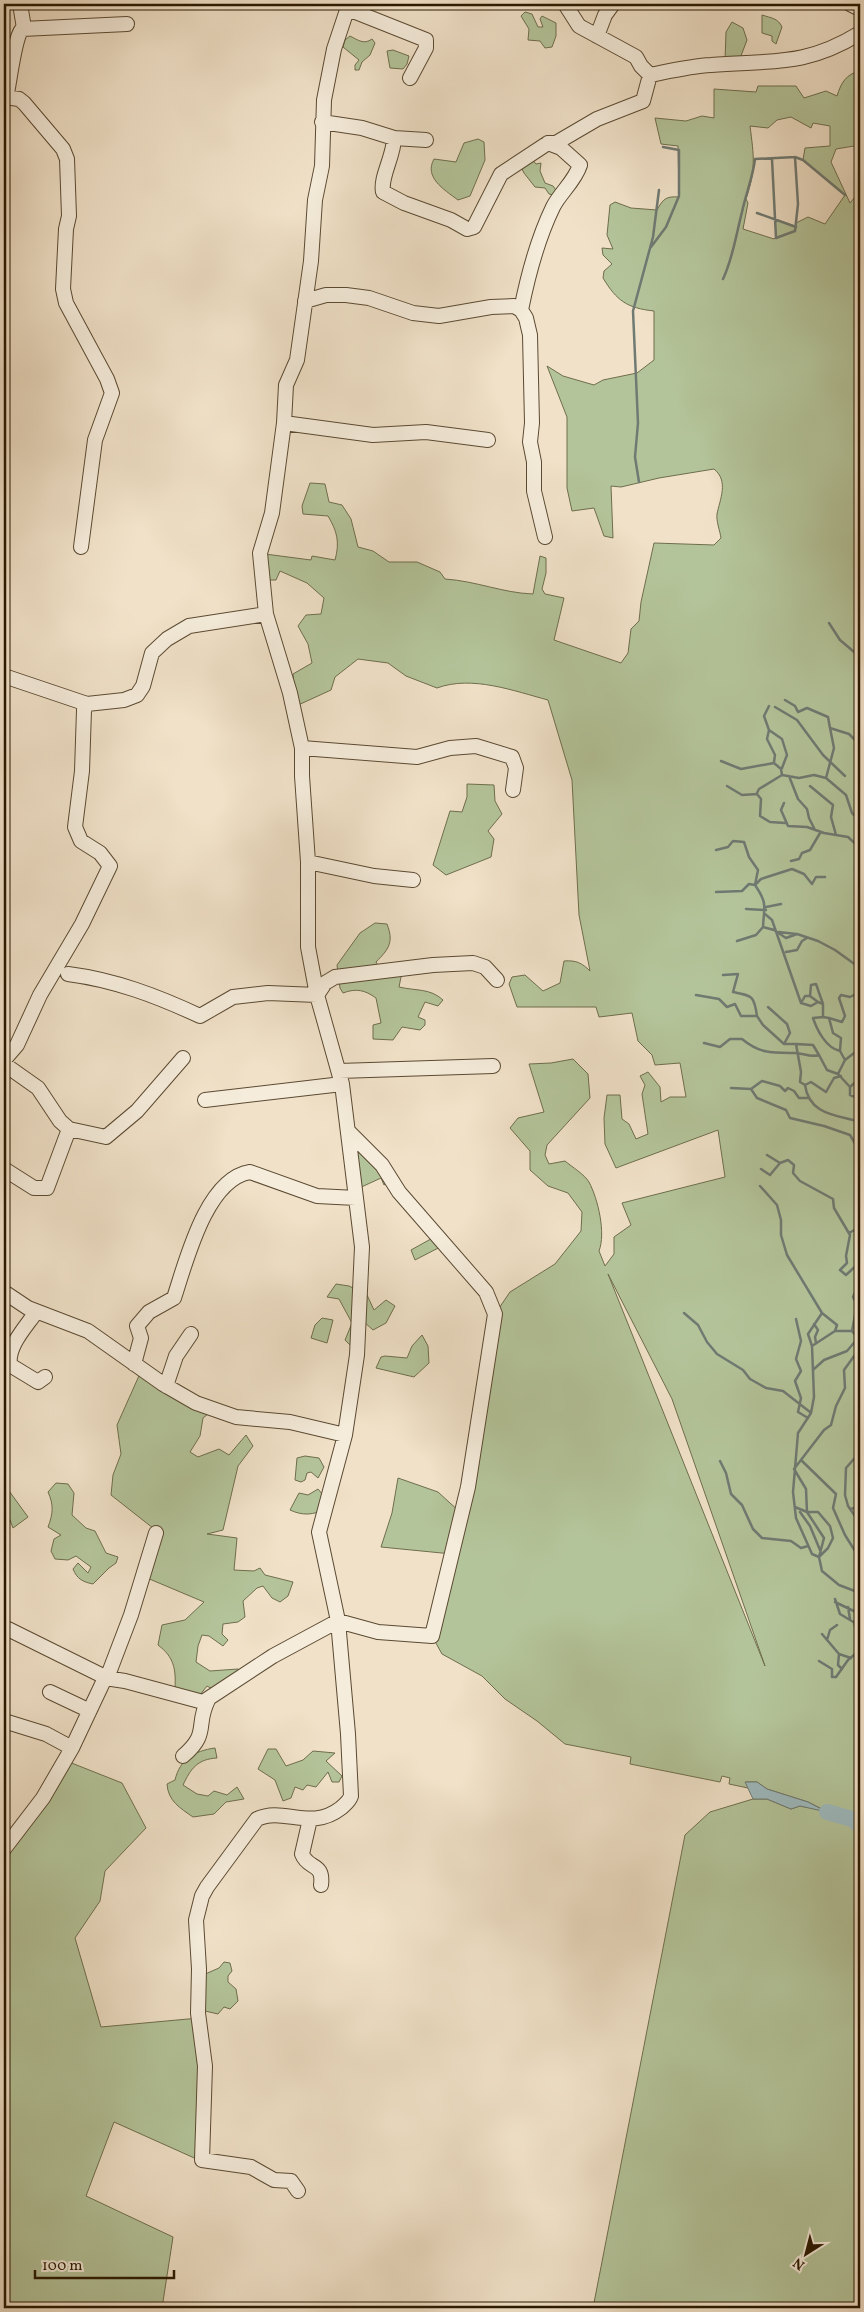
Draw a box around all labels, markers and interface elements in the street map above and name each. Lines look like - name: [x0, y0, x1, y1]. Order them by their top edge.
- north arrow: [782, 2230, 832, 2280]
- scale bar: [35, 2247, 174, 2279]
- text: N: [790, 2253, 809, 2274]
- text: 100 m: [42, 2256, 82, 2277]

